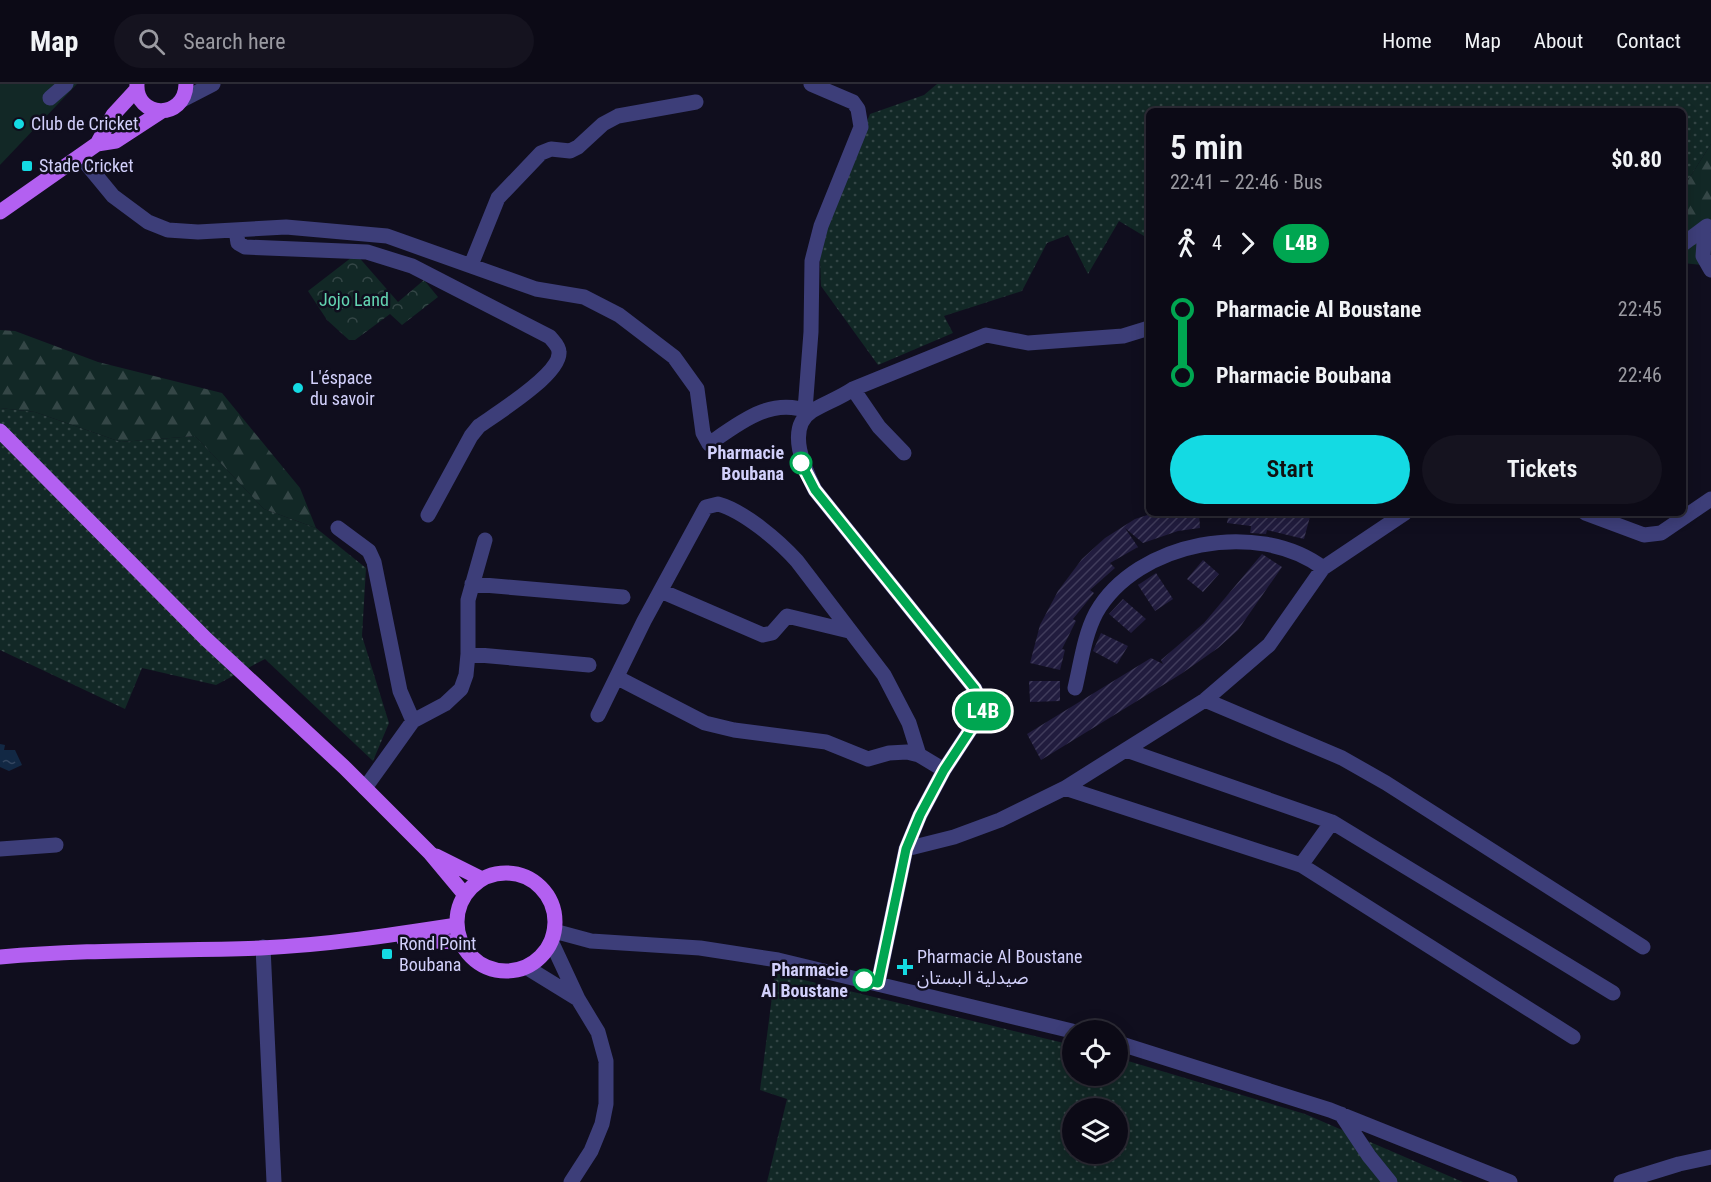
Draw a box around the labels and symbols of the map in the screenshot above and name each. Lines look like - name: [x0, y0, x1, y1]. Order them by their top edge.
- place label: Club de Cricket: [31, 113, 138, 134]
- marker: Club de Cricket: [12, 117, 26, 131]
- place label: Stade Cricket: [39, 155, 134, 176]
- marker: Stade Cricket: [20, 159, 34, 173]
- park label: Jojo Land: [319, 289, 389, 310]
- place label: L'éspace du savoir: [310, 367, 375, 409]
- marker: L'éspace du savoir: [291, 381, 305, 395]
- place label: Pharmacie Boubana: [707, 442, 784, 484]
- marker: Pharmacie Boubana: [790, 452, 812, 474]
- line badge: L4B: [948, 692, 1018, 730]
- place label: Rond Point Boubana: [399, 933, 476, 975]
- place label: Pharmacie Al Boustane صيدلية البستان: [917, 946, 1082, 989]
- marker: Rond Point Boubana: [380, 947, 394, 961]
- place label: Pharmacie Al Boustane: [761, 959, 848, 1001]
- marker: Pharmacie Al Boustane صيدلية البستان: [898, 960, 912, 974]
- marker: Pharmacie Al Boustane: [853, 969, 875, 991]

